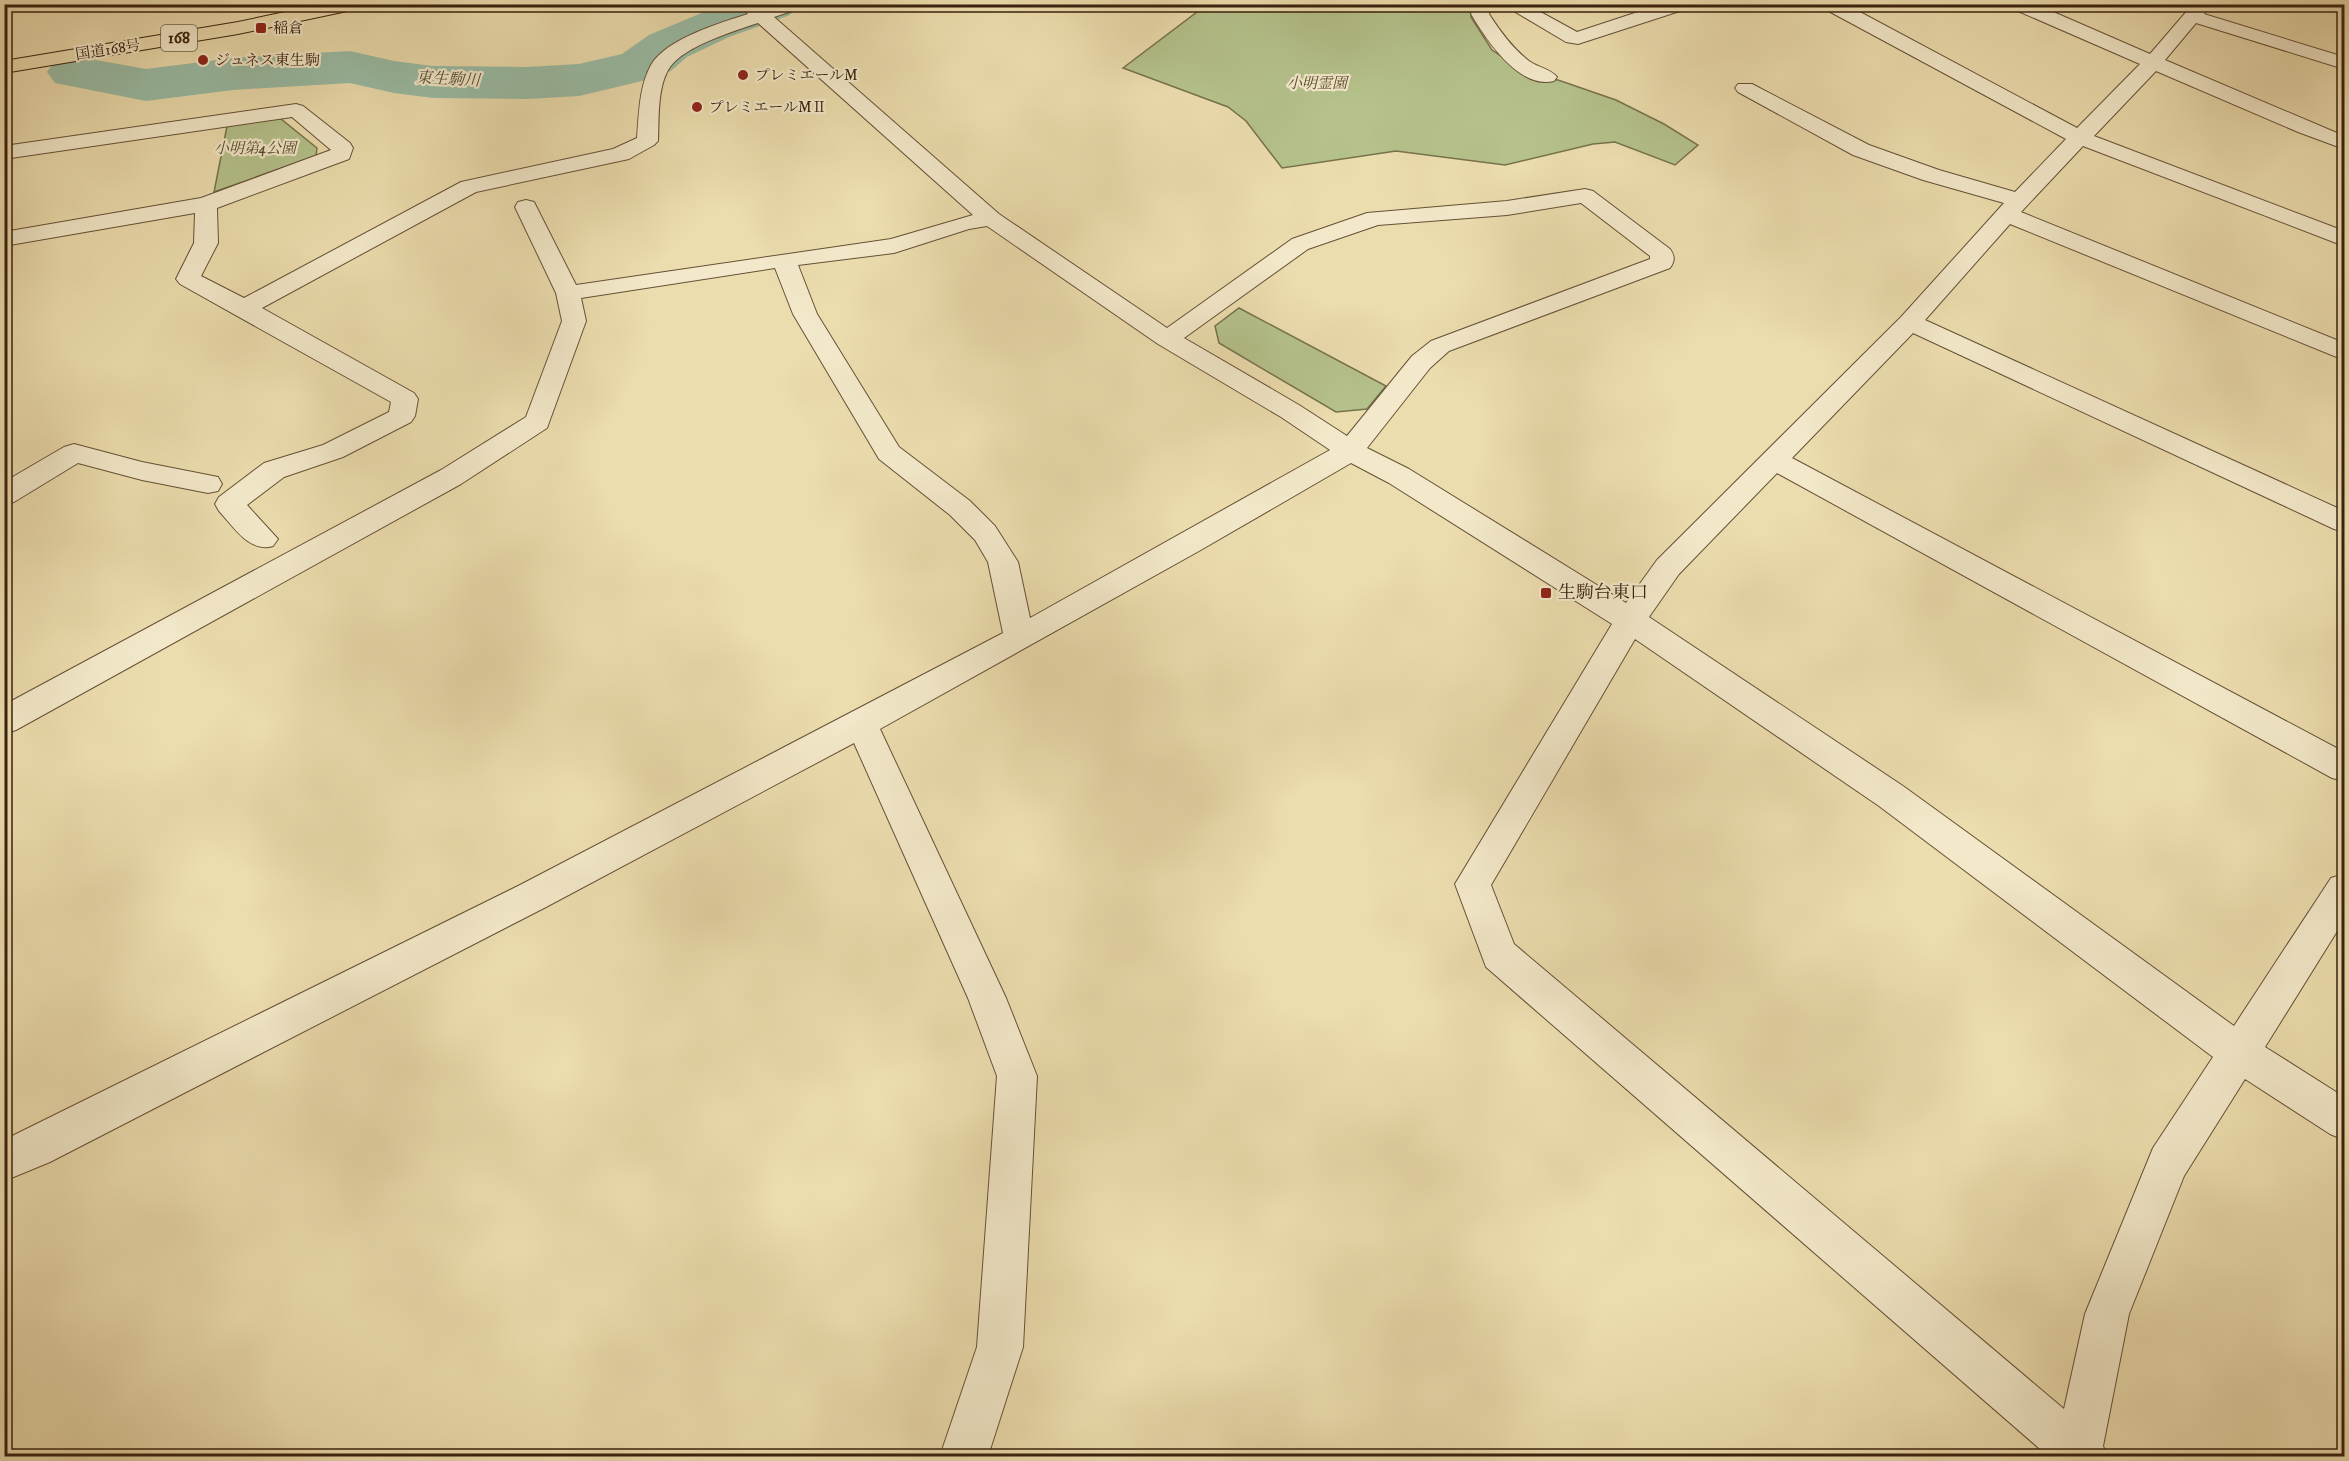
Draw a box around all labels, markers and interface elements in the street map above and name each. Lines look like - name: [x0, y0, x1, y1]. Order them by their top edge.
- place label: 稲倉: [273, 19, 303, 38]
- marker: 稲倉: [254, 21, 268, 35]
- road number: 168: [161, 25, 197, 51]
- street label: 国道168号: [74, 35, 142, 65]
- place label: ジュネス東生駒: [215, 51, 320, 70]
- marker: ジュネス東生駒: [196, 53, 210, 67]
- place label: プレミエールM: [755, 66, 858, 85]
- water label: 東生駒川: [416, 67, 482, 91]
- marker: プレミエールM: [736, 68, 750, 82]
- park label: 小明霊園: [1287, 74, 1350, 93]
- place label: プレミエールMⅡ: [709, 98, 827, 117]
- marker: プレミエールMⅡ: [690, 100, 704, 114]
- park label: 小明第4公園: [214, 139, 299, 158]
- place label: 生駒台東口: [1558, 582, 1648, 604]
- marker: 生駒台東口: [1539, 586, 1553, 600]

